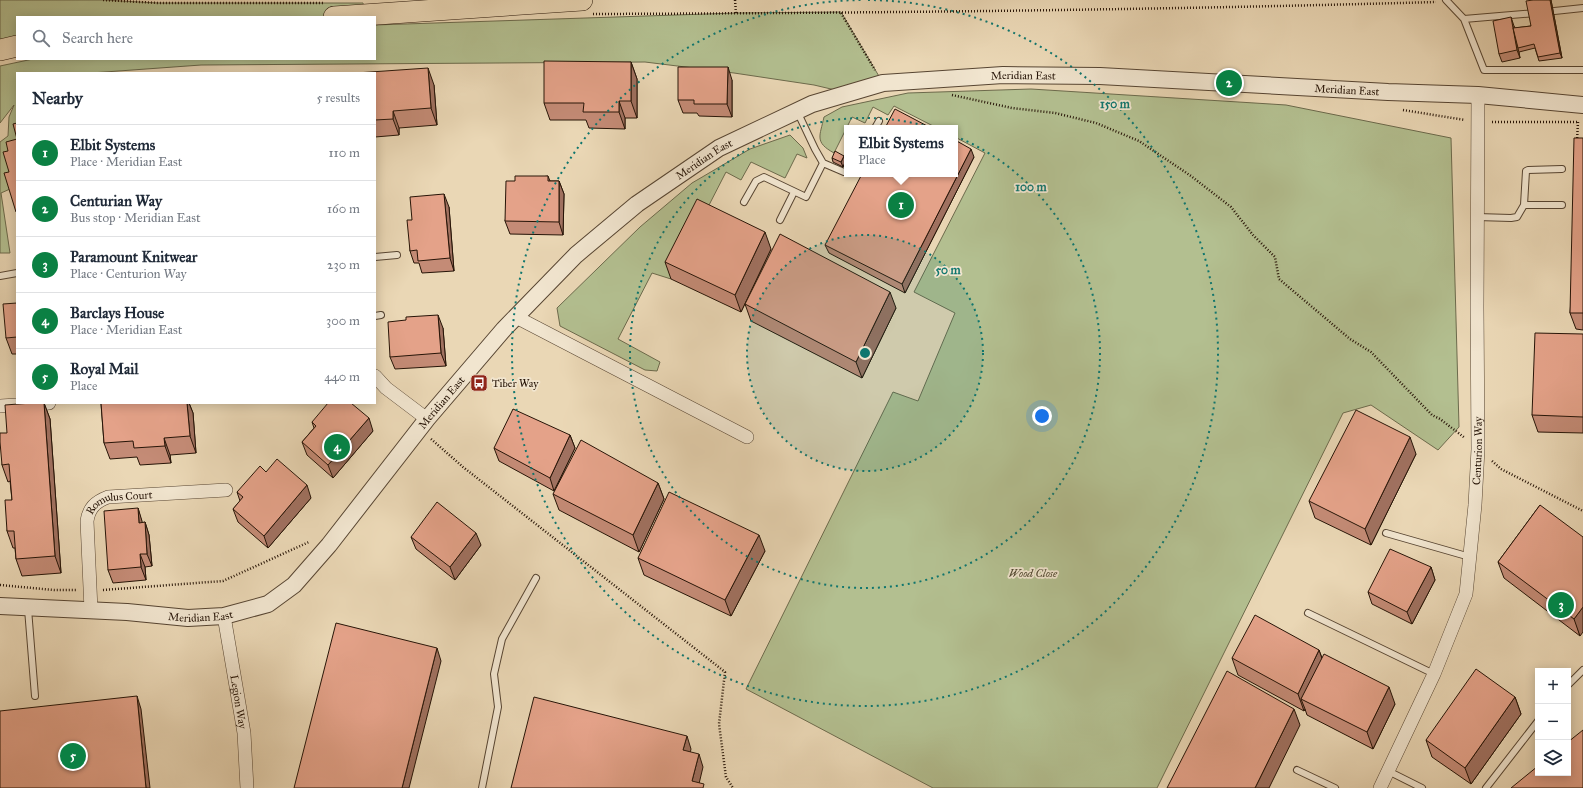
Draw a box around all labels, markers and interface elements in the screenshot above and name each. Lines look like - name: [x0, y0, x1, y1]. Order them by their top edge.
- search box: [16, 16, 376, 60]
- icon: search: [30, 27, 52, 49]
- text: Search here: [62, 29, 133, 47]
- street label: Meridian East: [990, 68, 1056, 82]
- pin: 2: [1216, 68, 1242, 98]
- street label: Meridian East: [1314, 81, 1380, 98]
- text: Nearby: [32, 88, 83, 109]
- text: 5 results: [316, 90, 360, 106]
- text: 150 m: [1100, 97, 1131, 111]
- popup: [844, 125, 958, 177]
- text: Elbit Systems: [858, 134, 944, 152]
- text: Elbit Systems: [70, 136, 155, 154]
- street label: Meridian East: [673, 136, 734, 182]
- text: 1: [42, 145, 48, 161]
- text: 110 m: [328, 145, 360, 161]
- text: Place: [858, 152, 886, 168]
- text: Place · Meridian East: [70, 154, 182, 170]
- text: 100 m: [1015, 180, 1048, 194]
- pin: 1: [888, 190, 914, 220]
- text: Centurian Way: [70, 192, 162, 210]
- text: 2: [42, 201, 48, 217]
- text: 160 m: [327, 201, 360, 217]
- text: Bus stop · Meridian East: [70, 210, 201, 226]
- text: Paramount Knitwear: [70, 248, 197, 266]
- text: 3: [42, 257, 48, 273]
- text: 230 m: [327, 257, 360, 273]
- text: 50 m: [935, 263, 962, 277]
- text: Place · Centurion Way: [70, 266, 187, 282]
- text: Barclays House: [70, 304, 164, 322]
- text: 4: [41, 313, 49, 329]
- text: 300 m: [326, 313, 360, 329]
- text: Place · Meridian East: [70, 322, 182, 338]
- centre of rings: [858, 346, 872, 360]
- text: Royal Mail: [70, 360, 139, 378]
- text: 5: [42, 369, 48, 385]
- text: 440 m: [324, 369, 360, 385]
- street label: Meridian East: [415, 373, 467, 431]
- bus stop icon: Tiber Way: [469, 373, 489, 393]
- place label: Tiber Way: [492, 377, 539, 390]
- text: Place: [70, 378, 97, 394]
- your location: [1032, 406, 1052, 426]
- street label: Centurion Way: [1470, 416, 1485, 485]
- pin: 4: [324, 432, 350, 462]
- street label: Romulus Court: [83, 488, 153, 517]
- park label: Wood Close: [1009, 567, 1058, 580]
- pin: 3: [1548, 590, 1574, 620]
- street label: Meridian East: [168, 607, 234, 625]
- map controls: [1535, 668, 1571, 776]
- button: +: [1535, 668, 1571, 704]
- street label: Legion Way: [228, 674, 250, 730]
- button: −: [1535, 704, 1571, 740]
- button: layers: [1535, 740, 1571, 776]
- pin: 5: [60, 741, 86, 771]

